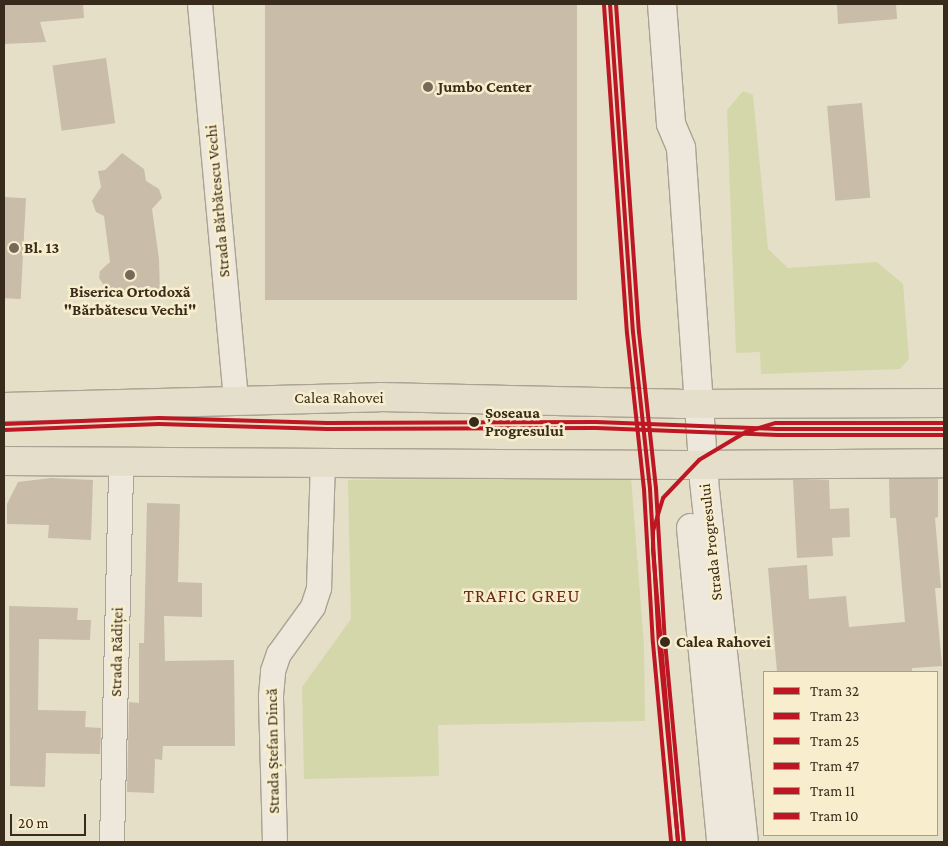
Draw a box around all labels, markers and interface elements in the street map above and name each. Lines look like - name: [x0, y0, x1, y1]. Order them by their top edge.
- place label: Jumbo Center: [438, 77, 532, 97]
- marker: Jumbo Center: [422, 81, 434, 93]
- street label: Strada Bărbătescu Vechi: [202, 124, 234, 278]
- place label: Bl. 13: [24, 238, 59, 258]
- marker: Bl. 13: [8, 242, 20, 254]
- marker: Biserica Ortodoxă "Bărbătescu Vechi": [124, 269, 136, 281]
- place label: Biserica Ortodoxă "Bărbătescu Vechi": [64, 282, 196, 320]
- street label: Calea Rahovei: [294, 388, 384, 408]
- place label: Șoseaua Progresului: [485, 403, 564, 441]
- marker: Șoseaua Progresului: [467, 415, 481, 429]
- street label: Strada Progresului: [695, 483, 727, 601]
- district label: TRAFIC GREU: [462, 585, 582, 607]
- street label: Strada Rădiței: [107, 607, 127, 697]
- place label: Calea Rahovei: [676, 632, 771, 652]
- marker: Calea Rahovei: [658, 635, 672, 649]
- legend: [763, 671, 938, 836]
- text: Tram 32: [810, 683, 859, 699]
- street label: Strada Ștefan Dincă: [262, 688, 284, 814]
- text: Tram 23: [810, 708, 859, 724]
- text: Tram 25: [810, 733, 859, 749]
- text: Tram 47: [810, 758, 859, 774]
- text: Tram 11: [810, 783, 855, 799]
- scale bar: [12, 804, 89, 836]
- text: Tram 10: [810, 808, 858, 824]
- text: 20 m: [18, 815, 49, 831]

